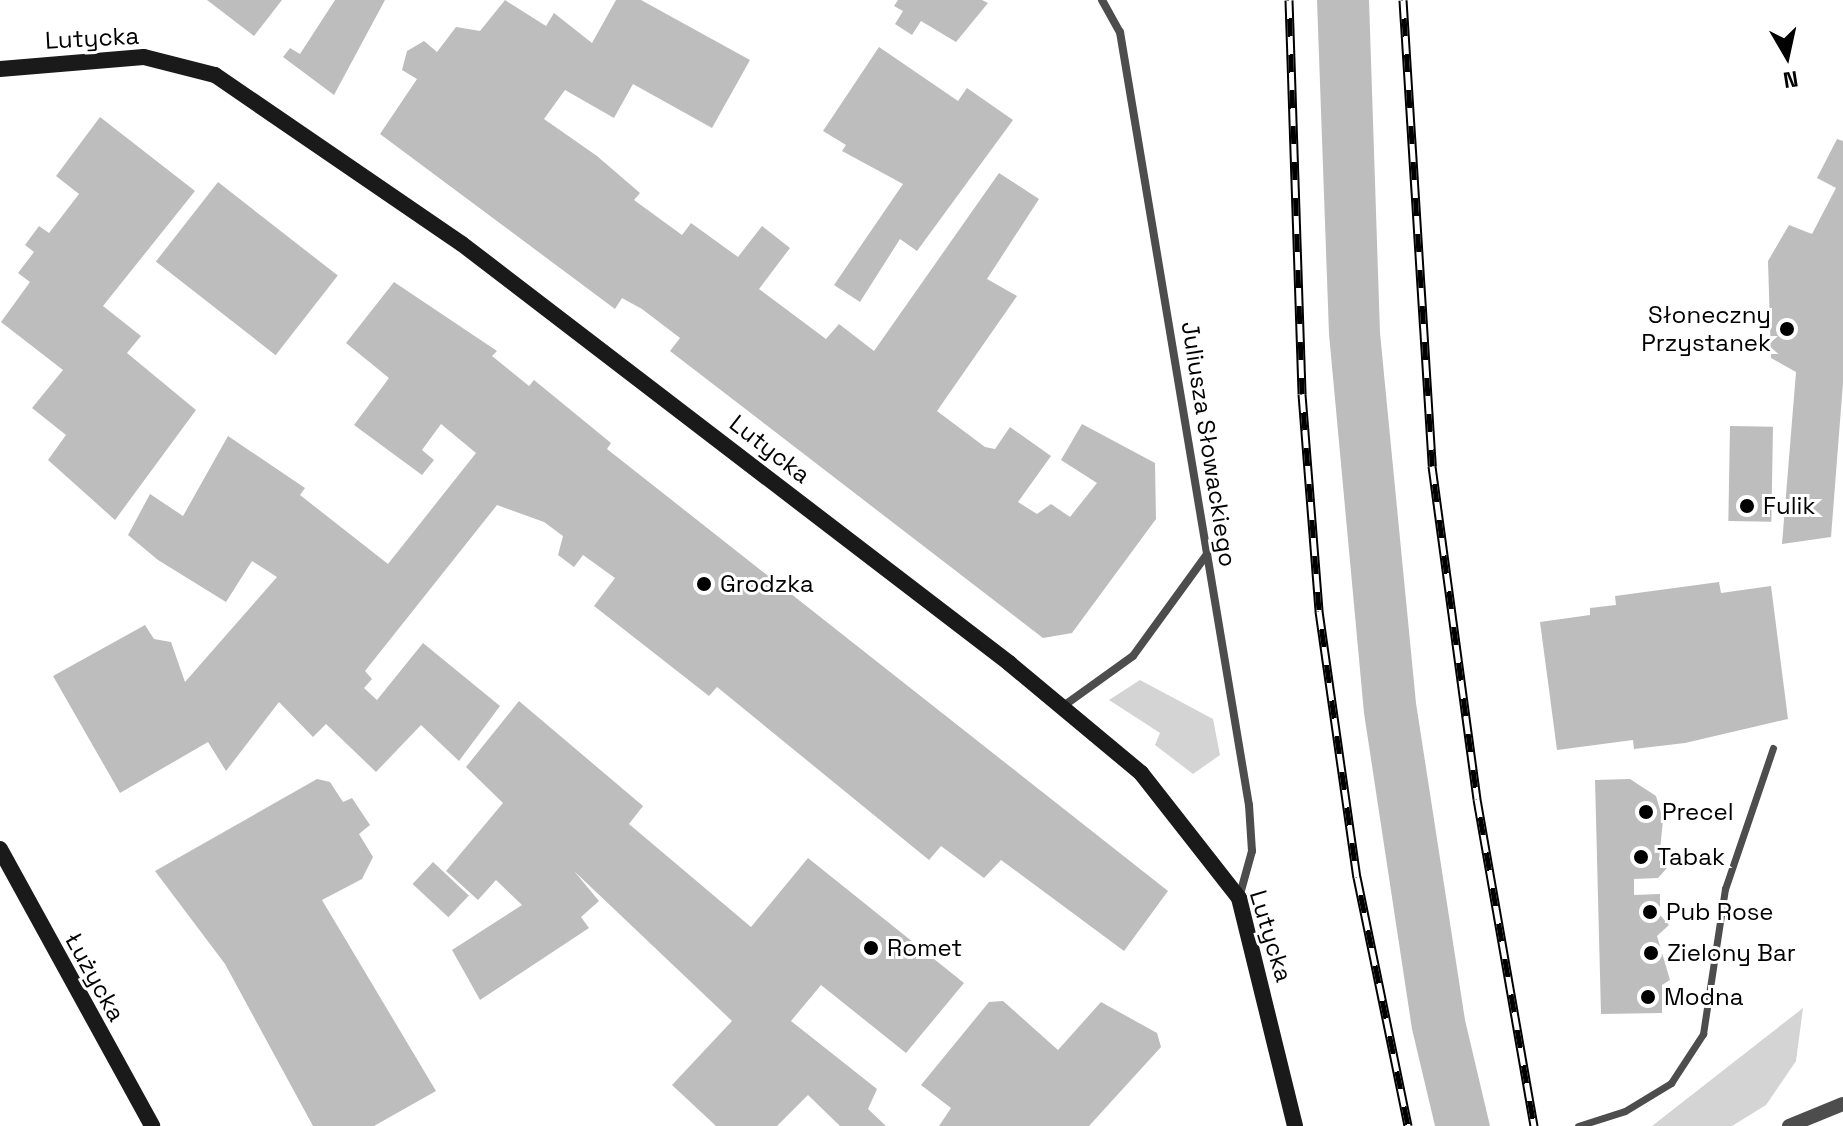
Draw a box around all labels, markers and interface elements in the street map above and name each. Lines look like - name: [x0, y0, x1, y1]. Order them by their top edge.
- north arrow: [1747, 16, 1827, 96]
- street label: Lutycka: [44, 21, 140, 55]
- text: N: [1781, 65, 1800, 95]
- place label: Słoneczny Przystanek: [1641, 301, 1771, 357]
- street label: Juliusza Słowackiego: [1175, 319, 1243, 569]
- marker: Słoneczny Przystanek: [1778, 320, 1796, 338]
- street label: Lutycka: [724, 409, 816, 489]
- place label: Fulik: [1763, 492, 1815, 520]
- marker: Fulik: [1738, 497, 1756, 515]
- place label: Grodzka: [720, 570, 814, 598]
- marker: Grodzka: [695, 575, 713, 593]
- place label: Precel: [1662, 798, 1734, 826]
- marker: Precel: [1637, 803, 1655, 821]
- place label: Tabak: [1657, 843, 1725, 871]
- marker: Tabak: [1632, 848, 1650, 866]
- street label: Lutycka: [1243, 887, 1299, 985]
- place label: Pub Rose: [1666, 898, 1774, 926]
- marker: Pub Rose: [1641, 903, 1659, 921]
- street label: Łużycka: [59, 928, 131, 1026]
- place label: Romet: [887, 934, 962, 962]
- marker: Romet: [862, 939, 880, 957]
- place label: Zielony Bar: [1667, 939, 1796, 967]
- marker: Zielony Bar: [1642, 944, 1660, 962]
- place label: Modna: [1664, 983, 1744, 1011]
- marker: Modna: [1639, 988, 1657, 1006]

